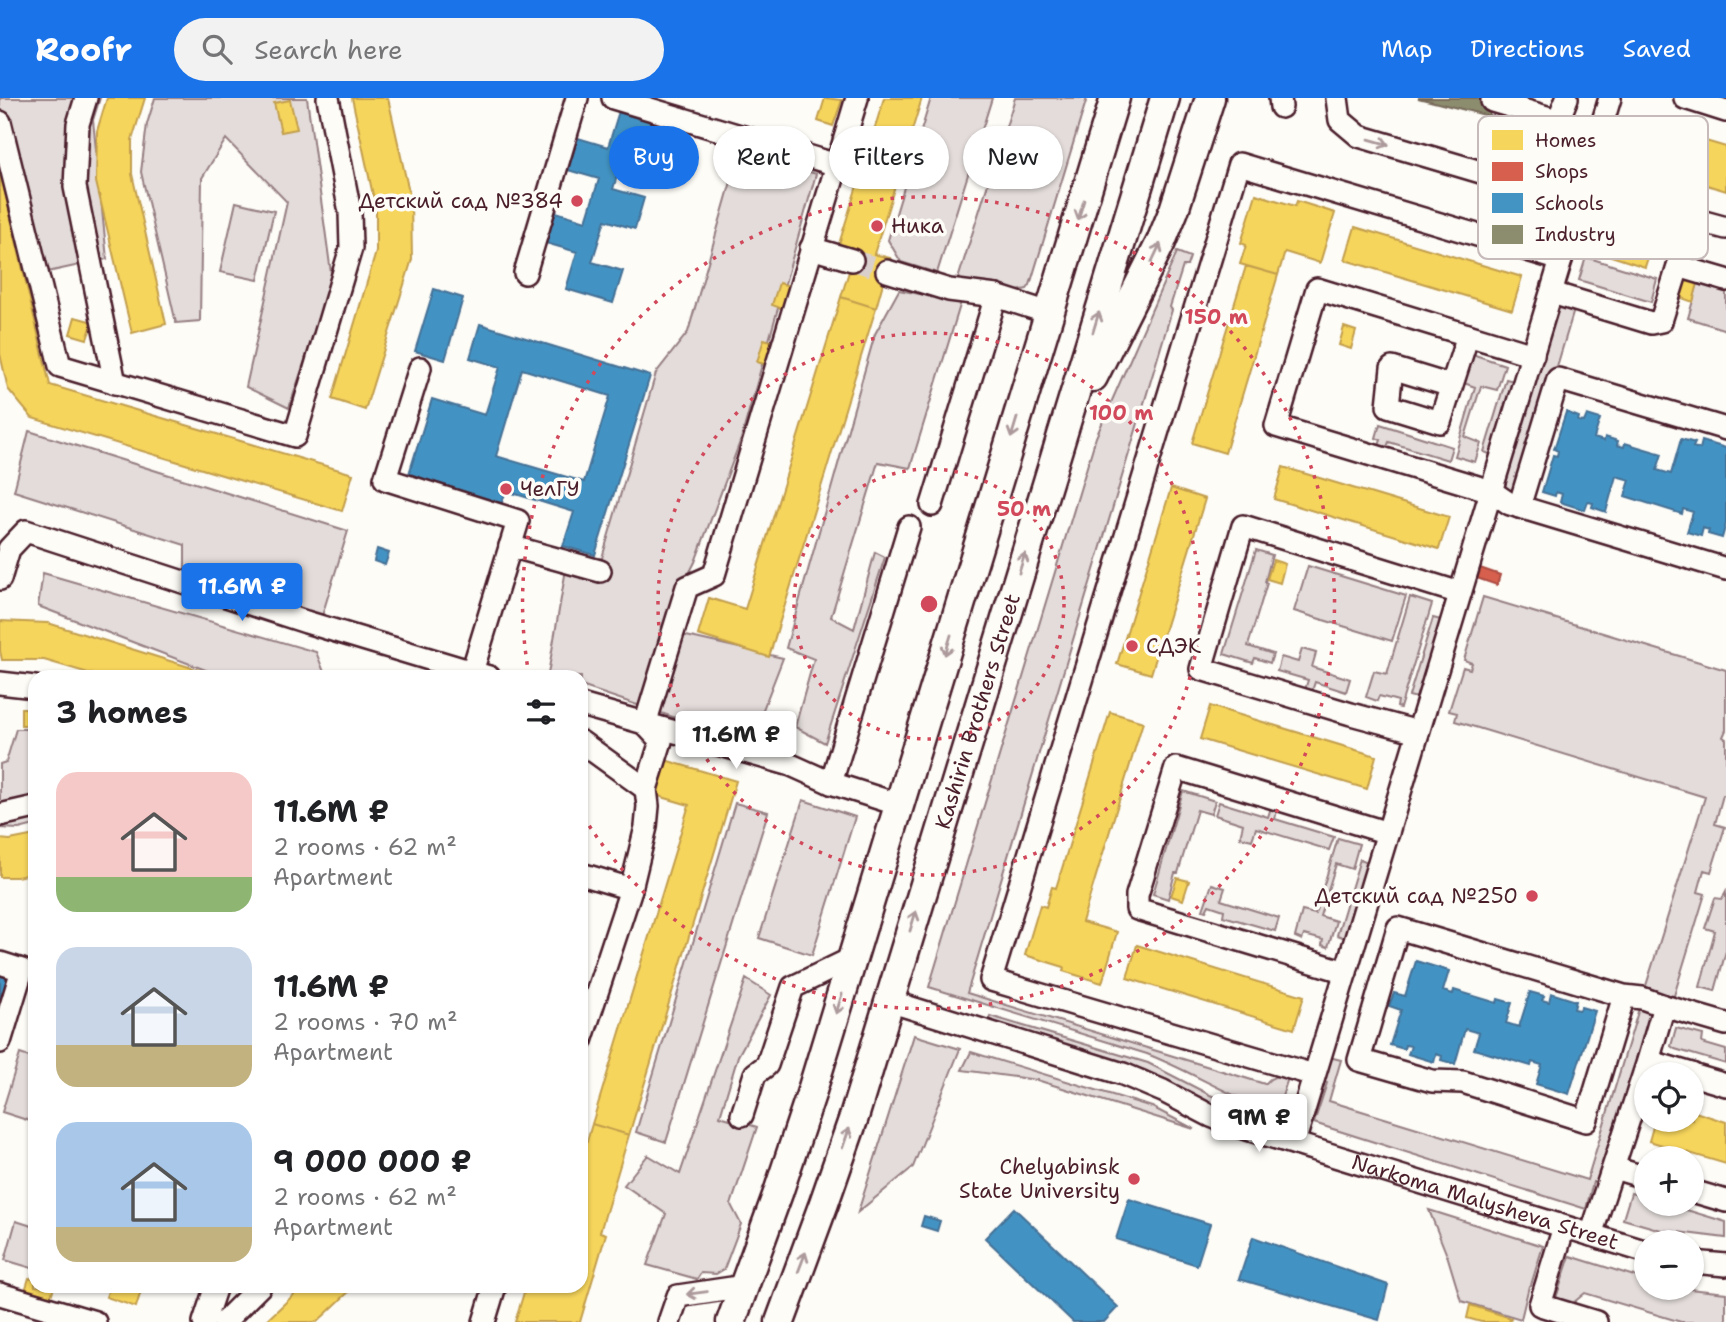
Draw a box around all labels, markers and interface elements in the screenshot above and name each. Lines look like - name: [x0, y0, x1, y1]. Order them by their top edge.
- search box: [174, 18, 664, 81]
- text: Roofr: [35, 27, 132, 72]
- icon: search: [198, 30, 236, 68]
- text: Search here: [254, 32, 403, 67]
- text: Map: [1381, 33, 1432, 65]
- text: Directions: [1470, 33, 1585, 65]
- text: Saved: [1623, 33, 1691, 65]
- legend: [1478, 116, 1708, 259]
- chip: Buy: [609, 126, 699, 189]
- chip: Rent: [713, 126, 815, 189]
- chip: Filters: [829, 126, 949, 189]
- chip: New: [963, 126, 1063, 189]
- text: Homes: [1535, 128, 1596, 153]
- one-way arrow: [1368, 137, 1390, 150]
- text: Shops: [1535, 159, 1589, 184]
- place label: Детский сад №384: [358, 187, 563, 215]
- text: Schools: [1535, 191, 1604, 216]
- marker: Детский сад №384: [569, 193, 585, 209]
- one-way arrow: [1073, 199, 1086, 221]
- place label: Ника: [891, 212, 944, 240]
- marker: Ника: [869, 218, 885, 234]
- text: Industry: [1535, 222, 1616, 247]
- one-way arrow: [1149, 243, 1163, 264]
- text: 150 m: [1184, 303, 1248, 331]
- one-way arrow: [1091, 311, 1103, 333]
- text: 100 m: [1089, 399, 1153, 427]
- one-way arrow: [1007, 417, 1020, 439]
- place label: ЧелГУ: [520, 475, 580, 503]
- marker: ЧелГУ: [498, 481, 514, 497]
- text: 50 m: [997, 495, 1051, 523]
- one-way arrow: [1017, 552, 1030, 574]
- pin: 11.6M ₽: [177, 564, 307, 623]
- text: 11.6M ₽: [197, 571, 287, 601]
- street label: Kashirin Brothers Street: [929, 590, 1027, 833]
- centre of rings: [917, 592, 941, 616]
- place label: СДЭК: [1146, 632, 1202, 660]
- one-way arrow: [941, 634, 954, 656]
- marker: СДЭК: [1124, 638, 1140, 654]
- text: 3 homes: [56, 692, 188, 733]
- icon: filters: [522, 693, 560, 731]
- pin: 11.6M ₽: [671, 712, 801, 771]
- text: 11.6M ₽: [691, 719, 781, 749]
- text: 11.6M ₽: [273, 791, 389, 832]
- icon: home: [112, 800, 196, 884]
- text: 2 rooms · 62 m²: [273, 832, 457, 862]
- text: Apartment: [273, 862, 393, 892]
- place label: Детский сад №250: [1314, 882, 1518, 910]
- marker: Детский сад №250: [1524, 888, 1540, 904]
- one-way arrow: [908, 910, 921, 932]
- text: 11.6M ₽: [273, 966, 389, 1007]
- icon: home: [112, 975, 196, 1059]
- one-way arrow: [832, 992, 845, 1014]
- text: 2 rooms · 70 m²: [273, 1007, 458, 1037]
- text: Apartment: [273, 1037, 393, 1067]
- map controls: [1634, 1062, 1704, 1300]
- button: locate: [1634, 1062, 1704, 1132]
- pin: 9M ₽: [1218, 1094, 1300, 1154]
- text: 9M ₽: [1227, 1102, 1291, 1132]
- one-way arrow: [841, 1128, 853, 1150]
- text: 9 000 000 ₽: [273, 1141, 472, 1182]
- button: +: [1634, 1146, 1704, 1216]
- street label: Narkoma Malysheva Street: [1348, 1148, 1622, 1256]
- icon: home: [112, 1150, 196, 1234]
- place label: Chelyabinsk State University: [959, 1153, 1120, 1205]
- marker: Chelyabinsk State University: [1126, 1171, 1142, 1187]
- text: 2 rooms · 62 m²: [273, 1182, 457, 1212]
- text: Apartment: [273, 1212, 393, 1242]
- button: −: [1634, 1230, 1704, 1300]
- one-way arrow: [797, 1252, 809, 1274]
- one-way arrow: [687, 1287, 709, 1300]

